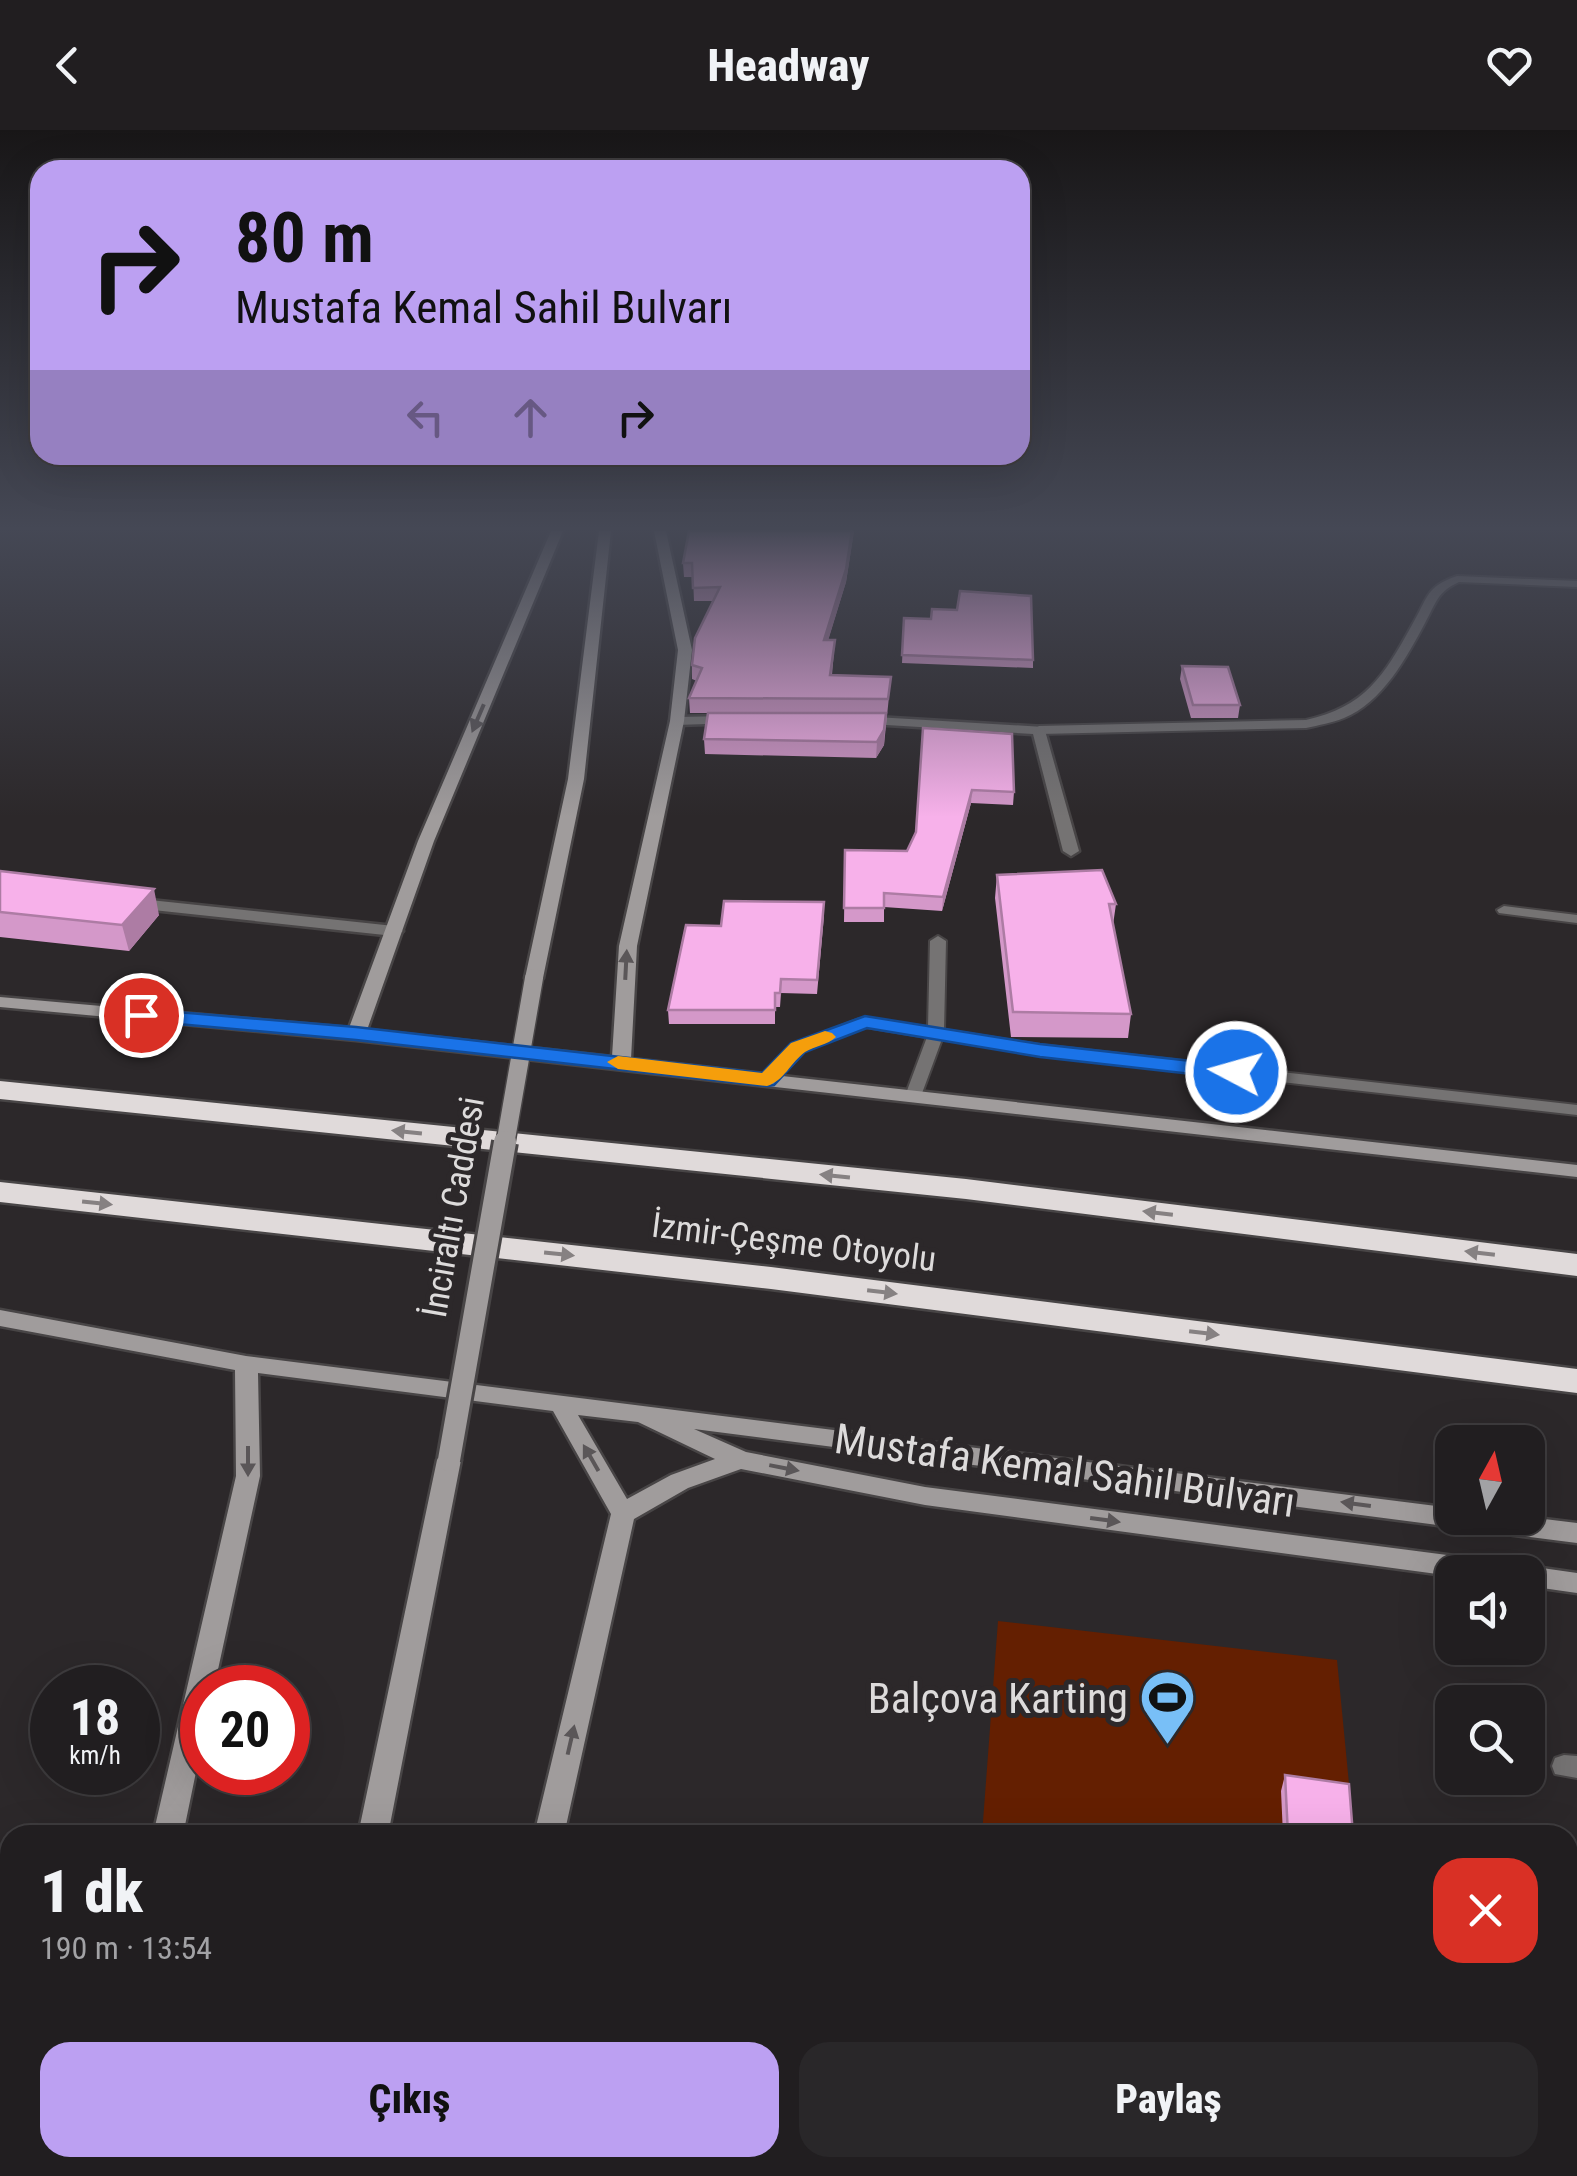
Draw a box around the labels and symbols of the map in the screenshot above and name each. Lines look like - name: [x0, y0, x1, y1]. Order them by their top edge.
- one-way arrow: [470, 703, 486, 732]
- one-way arrow: [618, 949, 634, 981]
- pin: [99, 973, 184, 1058]
- position arrow: [1184, 1020, 1288, 1124]
- street label: İnciraltı Caddesi: [414, 1094, 493, 1320]
- one-way arrow: [391, 1124, 423, 1140]
- one-way arrow: [818, 1168, 850, 1184]
- one-way arrow: [82, 1195, 113, 1211]
- street label: İzmir-Çeşme Otoyolu: [649, 1205, 938, 1280]
- one-way arrow: [1141, 1205, 1173, 1221]
- one-way arrow: [1464, 1245, 1496, 1261]
- one-way arrow: [544, 1246, 575, 1262]
- one-way arrow: [866, 1284, 898, 1300]
- one-way arrow: [1189, 1326, 1221, 1342]
- street label: Mustafa Kemal Sahil Bulvarı: [832, 1414, 1298, 1527]
- north arrow: [1435, 1425, 1545, 1535]
- one-way arrow: [583, 1444, 600, 1472]
- one-way arrow: [240, 1446, 256, 1478]
- one-way arrow: [769, 1461, 800, 1476]
- one-way arrow: [1340, 1495, 1371, 1511]
- one-way arrow: [1089, 1512, 1121, 1528]
- speed limit sign: 20: [180, 1665, 310, 1795]
- sports icon: Balçova Karting: [1137, 1668, 1197, 1747]
- place label: Balçova Karting: [868, 1674, 1128, 1723]
- one-way arrow: [564, 1724, 579, 1755]

